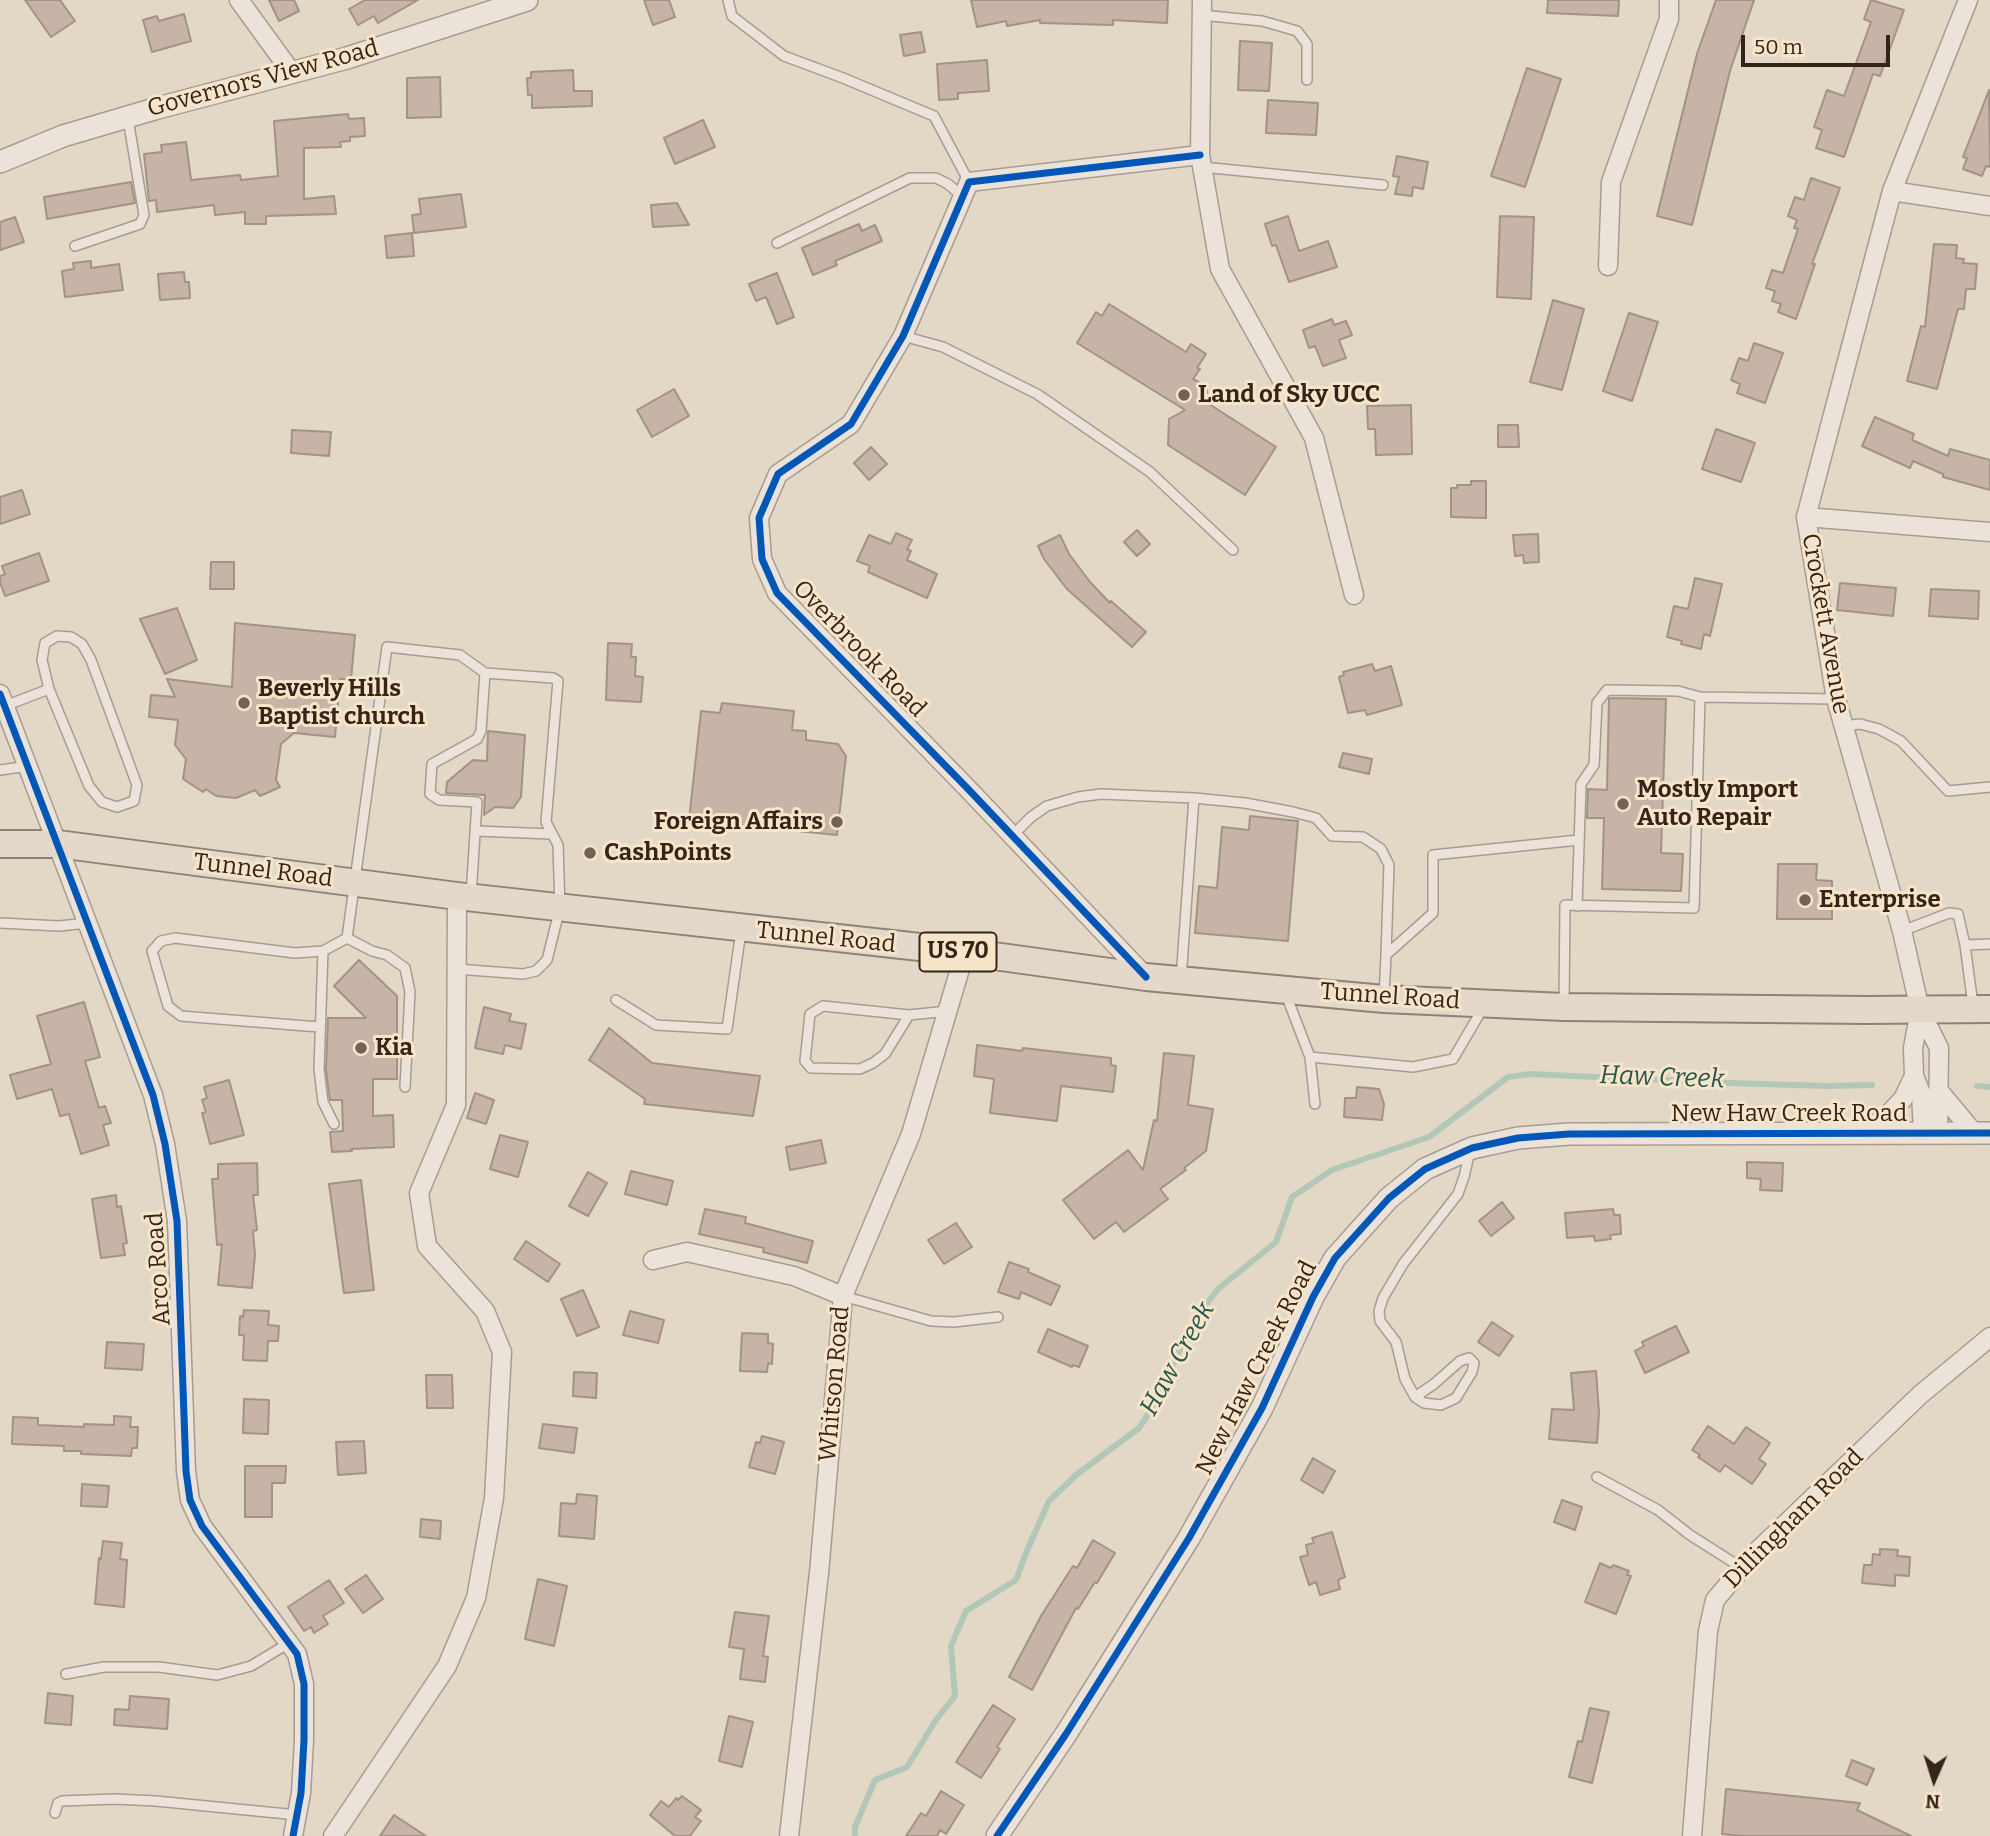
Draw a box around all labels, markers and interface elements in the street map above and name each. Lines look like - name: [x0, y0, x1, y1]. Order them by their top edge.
- scale bar: [1745, 21, 1894, 65]
- street label: Governors View Road: [144, 34, 382, 124]
- text: 50 m: [1754, 34, 1803, 60]
- place label: Land of Sky UCC: [1198, 381, 1380, 409]
- marker: Land of Sky UCC: [1176, 387, 1192, 403]
- street label: Crockett Avenue: [1795, 531, 1855, 717]
- street label: Overbrook Road: [786, 574, 932, 724]
- place label: Beverly Hills Baptist church: [258, 675, 425, 731]
- marker: Beverly Hills Baptist church: [236, 695, 252, 711]
- place label: Mostly Import Auto Repair: [1637, 776, 1798, 832]
- marker: Mostly Import Auto Repair: [1615, 796, 1631, 812]
- place label: Foreign Affairs: [654, 808, 823, 836]
- marker: Foreign Affairs: [829, 814, 845, 830]
- place label: CashPoints: [604, 839, 732, 867]
- marker: CashPoints: [582, 845, 598, 861]
- street label: Tunnel Road: [192, 848, 334, 894]
- place label: Enterprise: [1819, 886, 1941, 914]
- marker: Enterprise: [1797, 892, 1813, 908]
- street label: Tunnel Road: [755, 916, 897, 960]
- road number: US 70: [920, 932, 996, 972]
- street label: Tunnel Road: [1319, 978, 1461, 1016]
- place label: Kia: [375, 1034, 413, 1062]
- marker: Kia: [353, 1040, 369, 1056]
- water label: Haw Creek: [1599, 1060, 1725, 1096]
- street label: New Haw Creek Road: [1671, 1100, 1907, 1128]
- street label: Arco Road: [141, 1211, 177, 1327]
- street label: New Haw Creek Road: [1190, 1256, 1324, 1480]
- water label: Haw Creek: [1134, 1297, 1222, 1421]
- street label: Whitson Road: [814, 1305, 856, 1463]
- street label: Dillingham Road: [1718, 1443, 1870, 1595]
- north arrow: [1899, 1745, 1969, 1815]
- text: N: [1925, 1790, 1941, 1813]

